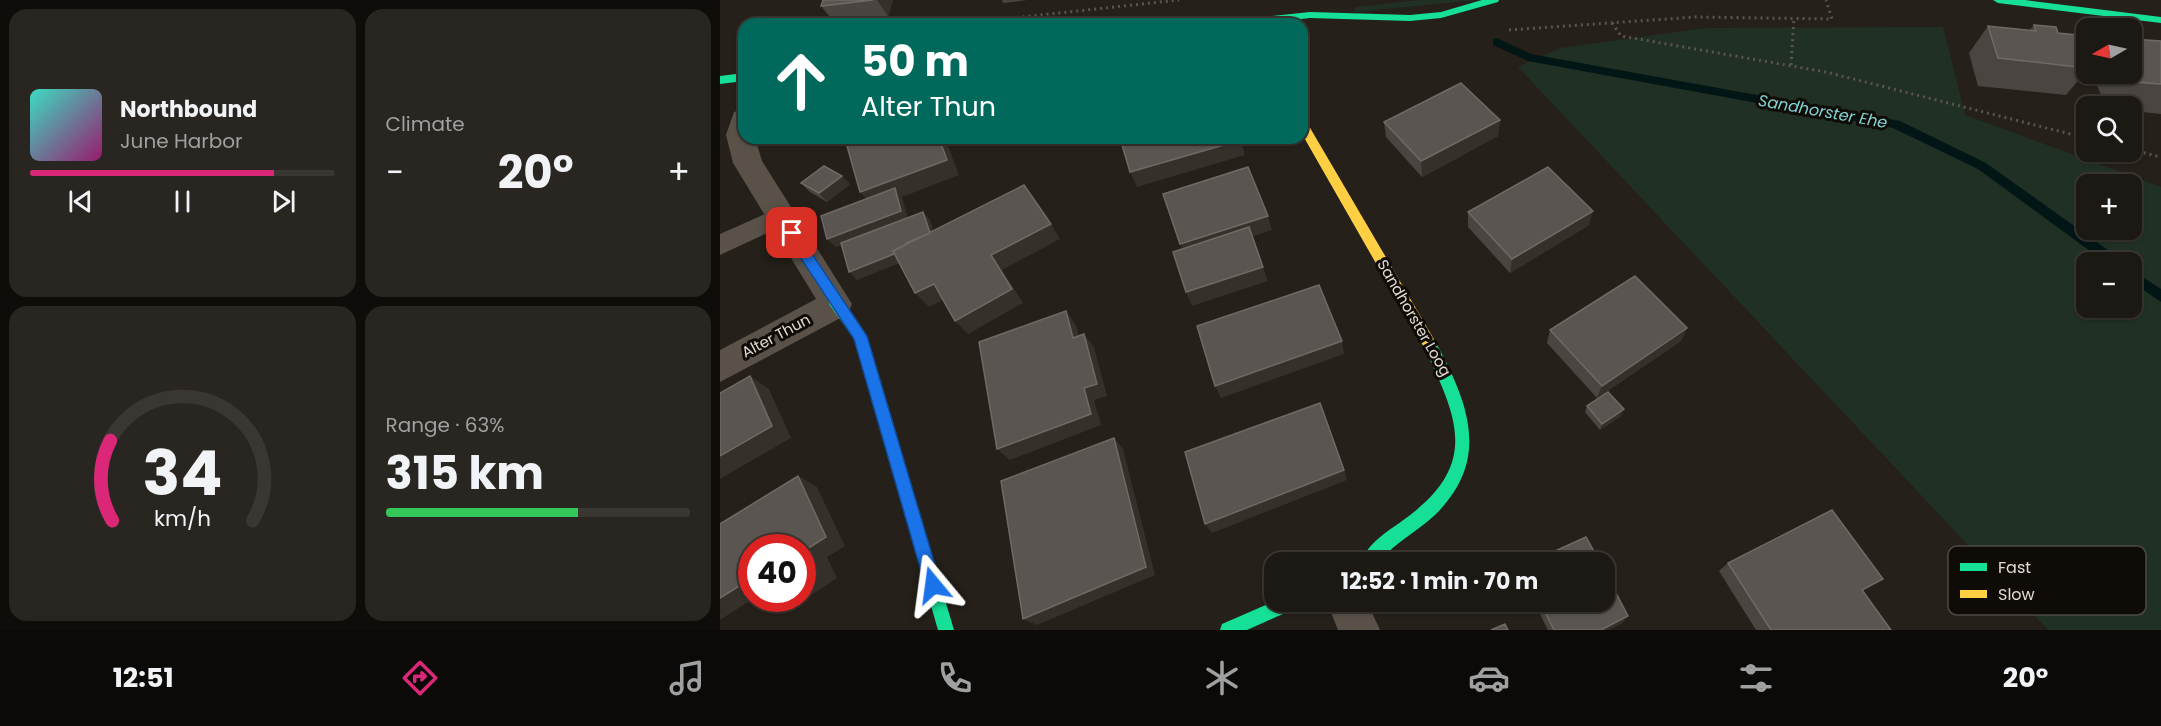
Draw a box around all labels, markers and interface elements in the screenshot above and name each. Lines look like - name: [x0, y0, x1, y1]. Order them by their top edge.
- north arrow: [2076, 18, 2142, 84]
- map controls: [2076, 18, 2142, 318]
- text: 50 m: [861, 32, 969, 91]
- icon: ahead: [762, 42, 840, 120]
- text: Alter Thun: [861, 88, 996, 125]
- water label: Sandhorster Ehe: [1756, 89, 1889, 134]
- text: Northbound: [120, 94, 257, 125]
- button: search: [2076, 96, 2142, 162]
- text: Climate: [386, 110, 465, 138]
- text: June Harbor: [120, 127, 243, 155]
- text: 20°: [498, 141, 574, 204]
- text: −: [386, 149, 404, 196]
- text: +: [667, 149, 690, 196]
- button: +: [2076, 174, 2142, 240]
- icon: previous: [64, 185, 97, 218]
- icon: pause: [166, 185, 199, 218]
- icon: next: [267, 185, 300, 218]
- pin: [766, 207, 817, 258]
- icon: arrive: [775, 216, 808, 249]
- button: −: [2076, 252, 2142, 318]
- street label: Sandhorster Loog: [1372, 256, 1456, 380]
- street label: Alter Thun: [738, 309, 814, 362]
- text: Range · 63%: [386, 411, 504, 439]
- text: 34: [142, 429, 222, 517]
- text: 315 km: [386, 442, 544, 505]
- text: km/h: [154, 503, 211, 534]
- speed limit sign: 40: [738, 534, 816, 612]
- legend: [1948, 546, 2146, 615]
- position arrow: [901, 553, 965, 617]
- text: Fast: [1998, 556, 2031, 579]
- text: 12:52 · 1 min · 70 m: [1341, 566, 1538, 597]
- text: Slow: [1998, 583, 2035, 606]
- icon: directions: [399, 657, 441, 699]
- icon: music: [666, 657, 708, 699]
- icon: phone: [934, 657, 976, 699]
- icon: climate: [1201, 657, 1243, 699]
- icon: car: [1468, 657, 1510, 699]
- icon: filters: [1735, 657, 1777, 699]
- text: 12:51: [113, 659, 174, 696]
- text: 20°: [2003, 659, 2048, 696]

